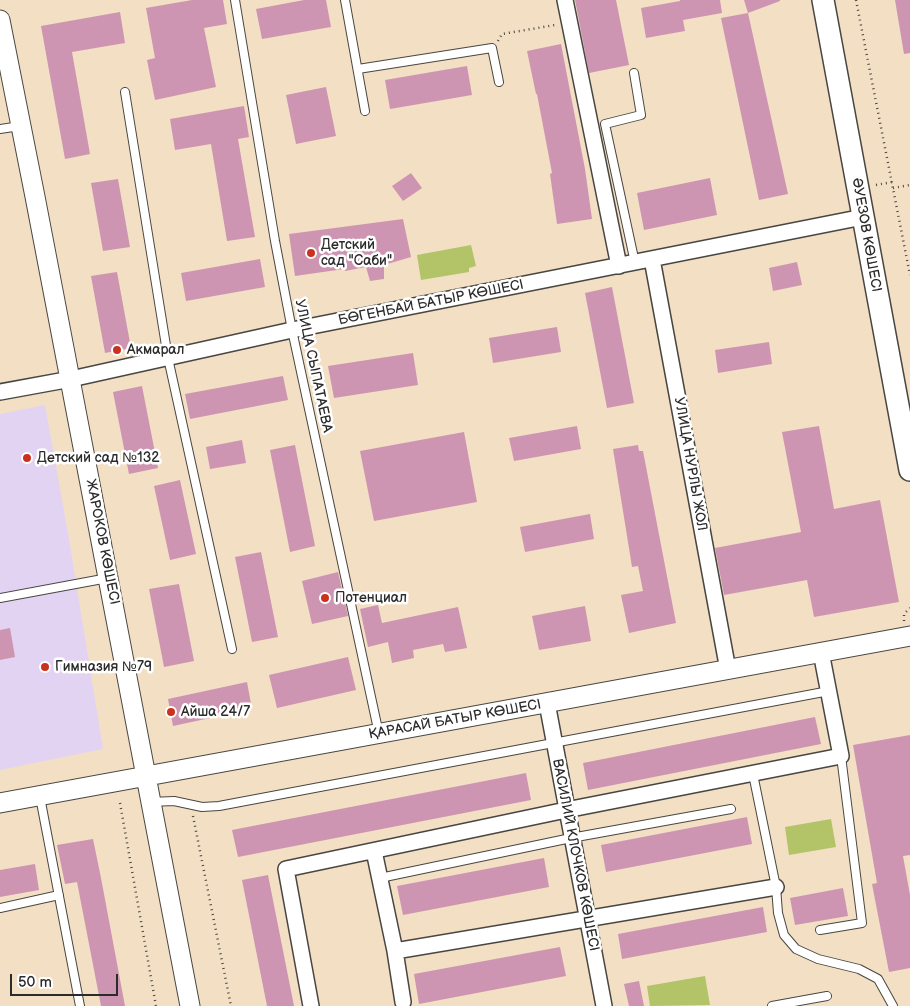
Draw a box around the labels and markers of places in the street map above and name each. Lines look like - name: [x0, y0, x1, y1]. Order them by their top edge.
- place label: Детский сад "Саби": [321, 237, 392, 270]
- marker: Детский сад "Саби": [305, 247, 317, 259]
- place label: Акмарал: [127, 342, 185, 358]
- marker: Акмарал: [111, 344, 123, 356]
- place label: Детский сад №132: [37, 450, 160, 466]
- marker: Детский сад №132: [21, 452, 33, 464]
- place label: Потенциал: [335, 590, 407, 606]
- marker: Потенциал: [319, 592, 331, 604]
- place label: Гимназия №79: [55, 659, 152, 675]
- marker: Гимназия №79: [39, 661, 51, 673]
- place label: Айша 24/7: [181, 704, 250, 720]
- marker: Айша 24/7: [165, 706, 177, 718]

